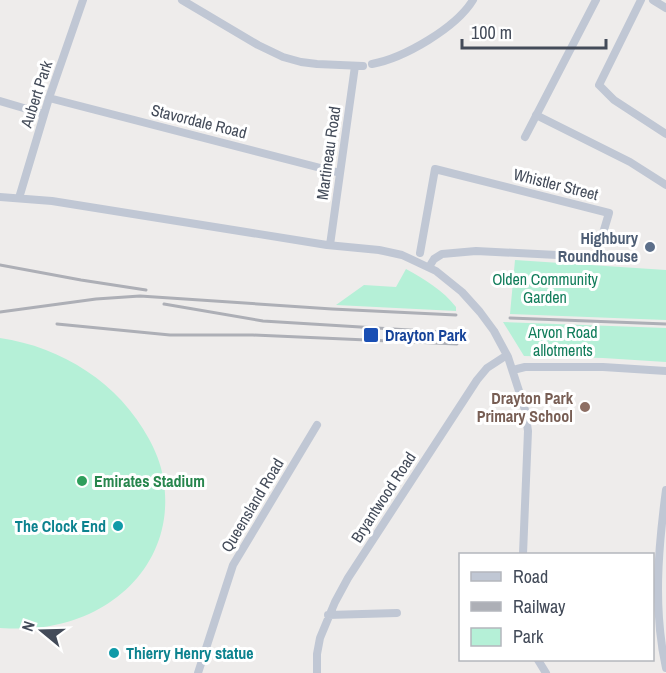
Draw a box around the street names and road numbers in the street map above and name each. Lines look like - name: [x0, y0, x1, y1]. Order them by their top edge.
- street label: Aubert Park: [15, 57, 57, 131]
- street label: Stavordale Road: [149, 99, 249, 143]
- street label: Martineau Road: [311, 105, 345, 201]
- street label: Whistler Street: [511, 163, 601, 205]
- street label: Bryantwood Road: [345, 447, 421, 547]
- street label: Queensland Road: [215, 454, 289, 556]

